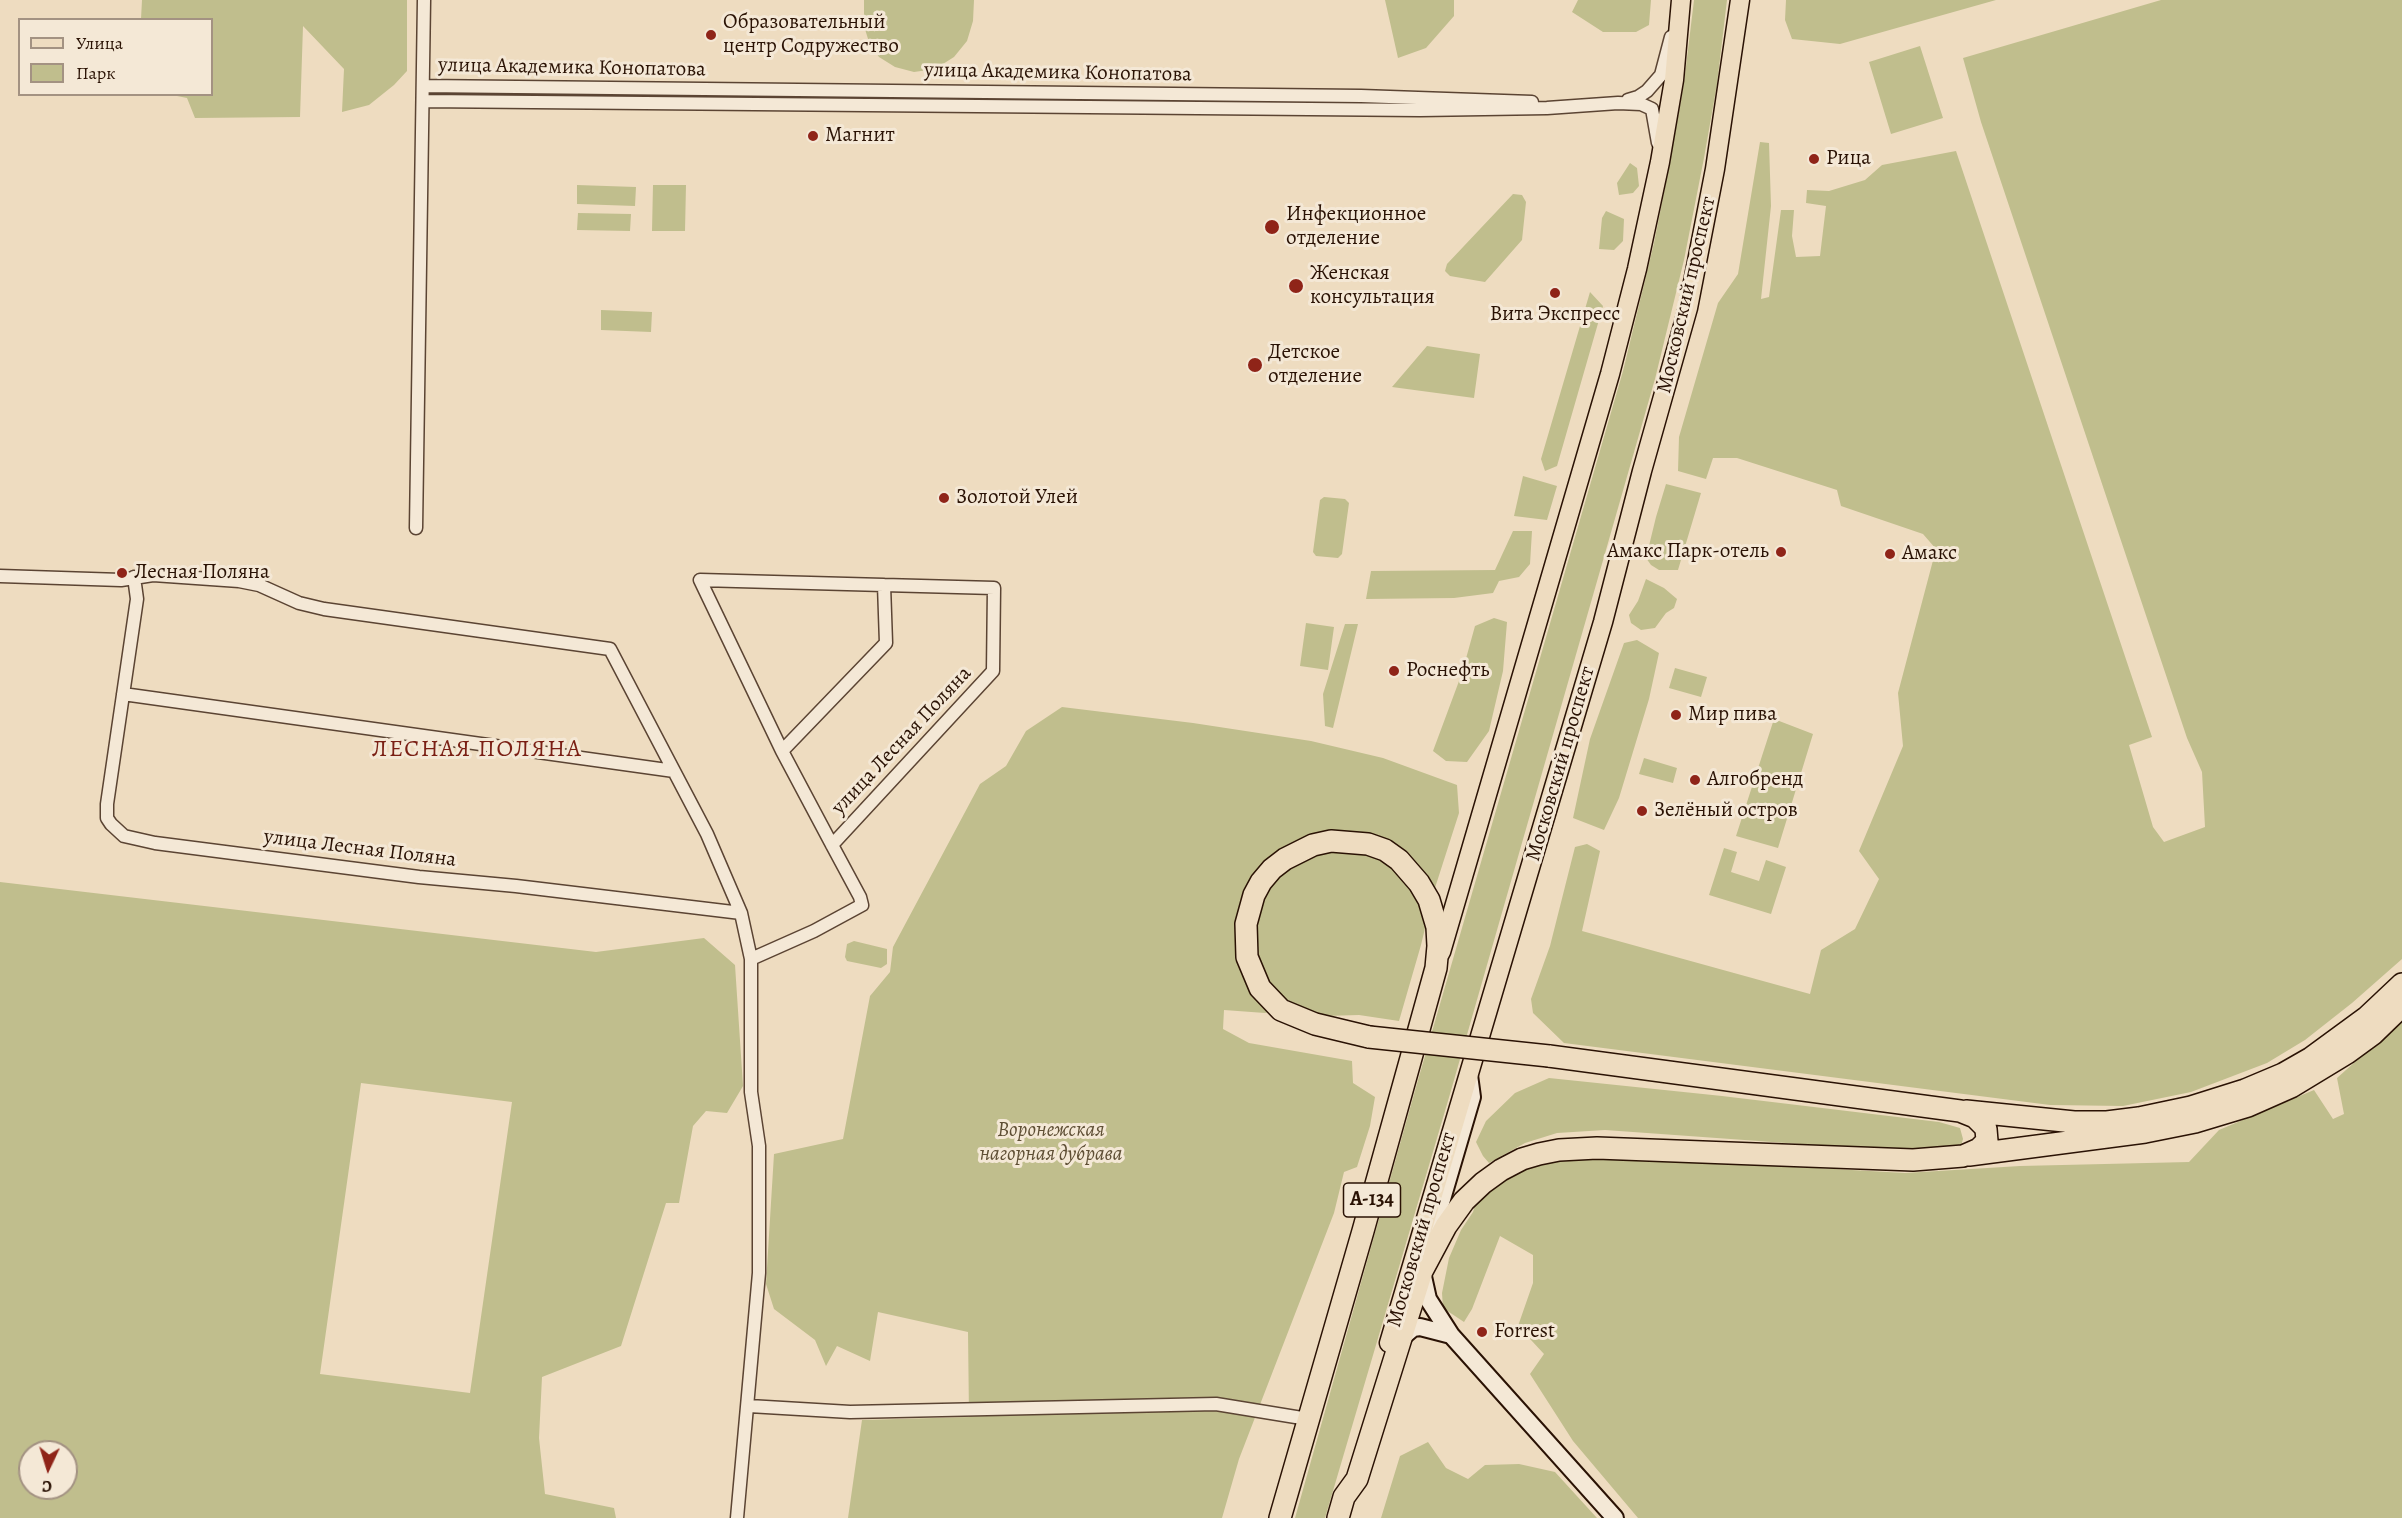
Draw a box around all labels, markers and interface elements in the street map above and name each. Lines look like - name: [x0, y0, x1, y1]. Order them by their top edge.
- place label: Образовательный центр Содружество: [723, 10, 899, 60]
- legend: [18, 18, 213, 96]
- marker: Образовательный центр Содружество: [704, 28, 718, 42]
- text: Улица: [76, 31, 123, 55]
- street label: улица Академика Конопатова: [438, 53, 706, 83]
- street label: улица Академика Конопатова: [924, 58, 1192, 88]
- text: Парк: [76, 61, 116, 85]
- place label: Магнит: [825, 123, 895, 149]
- marker: Магнит: [806, 129, 820, 143]
- place label: Рица: [1826, 146, 1871, 172]
- marker: Рица: [1807, 152, 1821, 166]
- street label: Московский проспект: [1652, 194, 1722, 396]
- place label: Инфекционное отделение: [1286, 202, 1426, 252]
- marker: Инфекционное отделение: [1263, 218, 1281, 236]
- place label: Женская консультация: [1310, 261, 1435, 311]
- marker: Женская консультация: [1287, 277, 1305, 295]
- marker: Вита Экспресс: [1548, 286, 1562, 300]
- place label: Вита Экспресс: [1490, 302, 1620, 328]
- place label: Детское отделение: [1268, 340, 1362, 390]
- marker: Детское отделение: [1246, 356, 1264, 374]
- place label: Золотой Улей: [956, 485, 1078, 511]
- marker: Золотой Улей: [937, 491, 951, 505]
- place label: Амакс Парк-отель: [1607, 539, 1769, 565]
- place label: Амакс: [1902, 541, 1957, 567]
- marker: Амакс Парк-отель: [1774, 545, 1788, 559]
- marker: Амакс: [1883, 547, 1897, 561]
- place label: Лесная Поляна: [134, 560, 270, 586]
- marker: Лесная Поляна: [115, 566, 129, 580]
- place label: Роснефть: [1406, 658, 1489, 684]
- street label: улица Лесная Поляна: [827, 662, 977, 820]
- marker: Роснефть: [1387, 664, 1401, 678]
- street label: Московский проспект: [1521, 664, 1601, 864]
- place label: Мир пива: [1688, 702, 1777, 728]
- marker: Мир пива: [1669, 708, 1683, 722]
- district label: ЛЕСНАЯ ПОЛЯНА: [372, 736, 582, 764]
- place label: Алгобренд: [1707, 767, 1803, 793]
- marker: Алгобренд: [1688, 773, 1702, 787]
- place label: Зелёный остров: [1654, 798, 1798, 824]
- marker: Зелёный остров: [1635, 804, 1649, 818]
- street label: улица Лесная Поляна: [262, 825, 458, 873]
- park label: Воронежская нагорная дубрава: [979, 1118, 1123, 1168]
- street label: Московский проспект: [1382, 1130, 1462, 1330]
- road number: А-134: [1344, 1183, 1400, 1217]
- place label: Forrest: [1494, 1319, 1555, 1345]
- marker: Forrest: [1475, 1325, 1489, 1339]
- north arrow: [18, 1440, 78, 1500]
- text: С: [41, 1475, 53, 1497]

